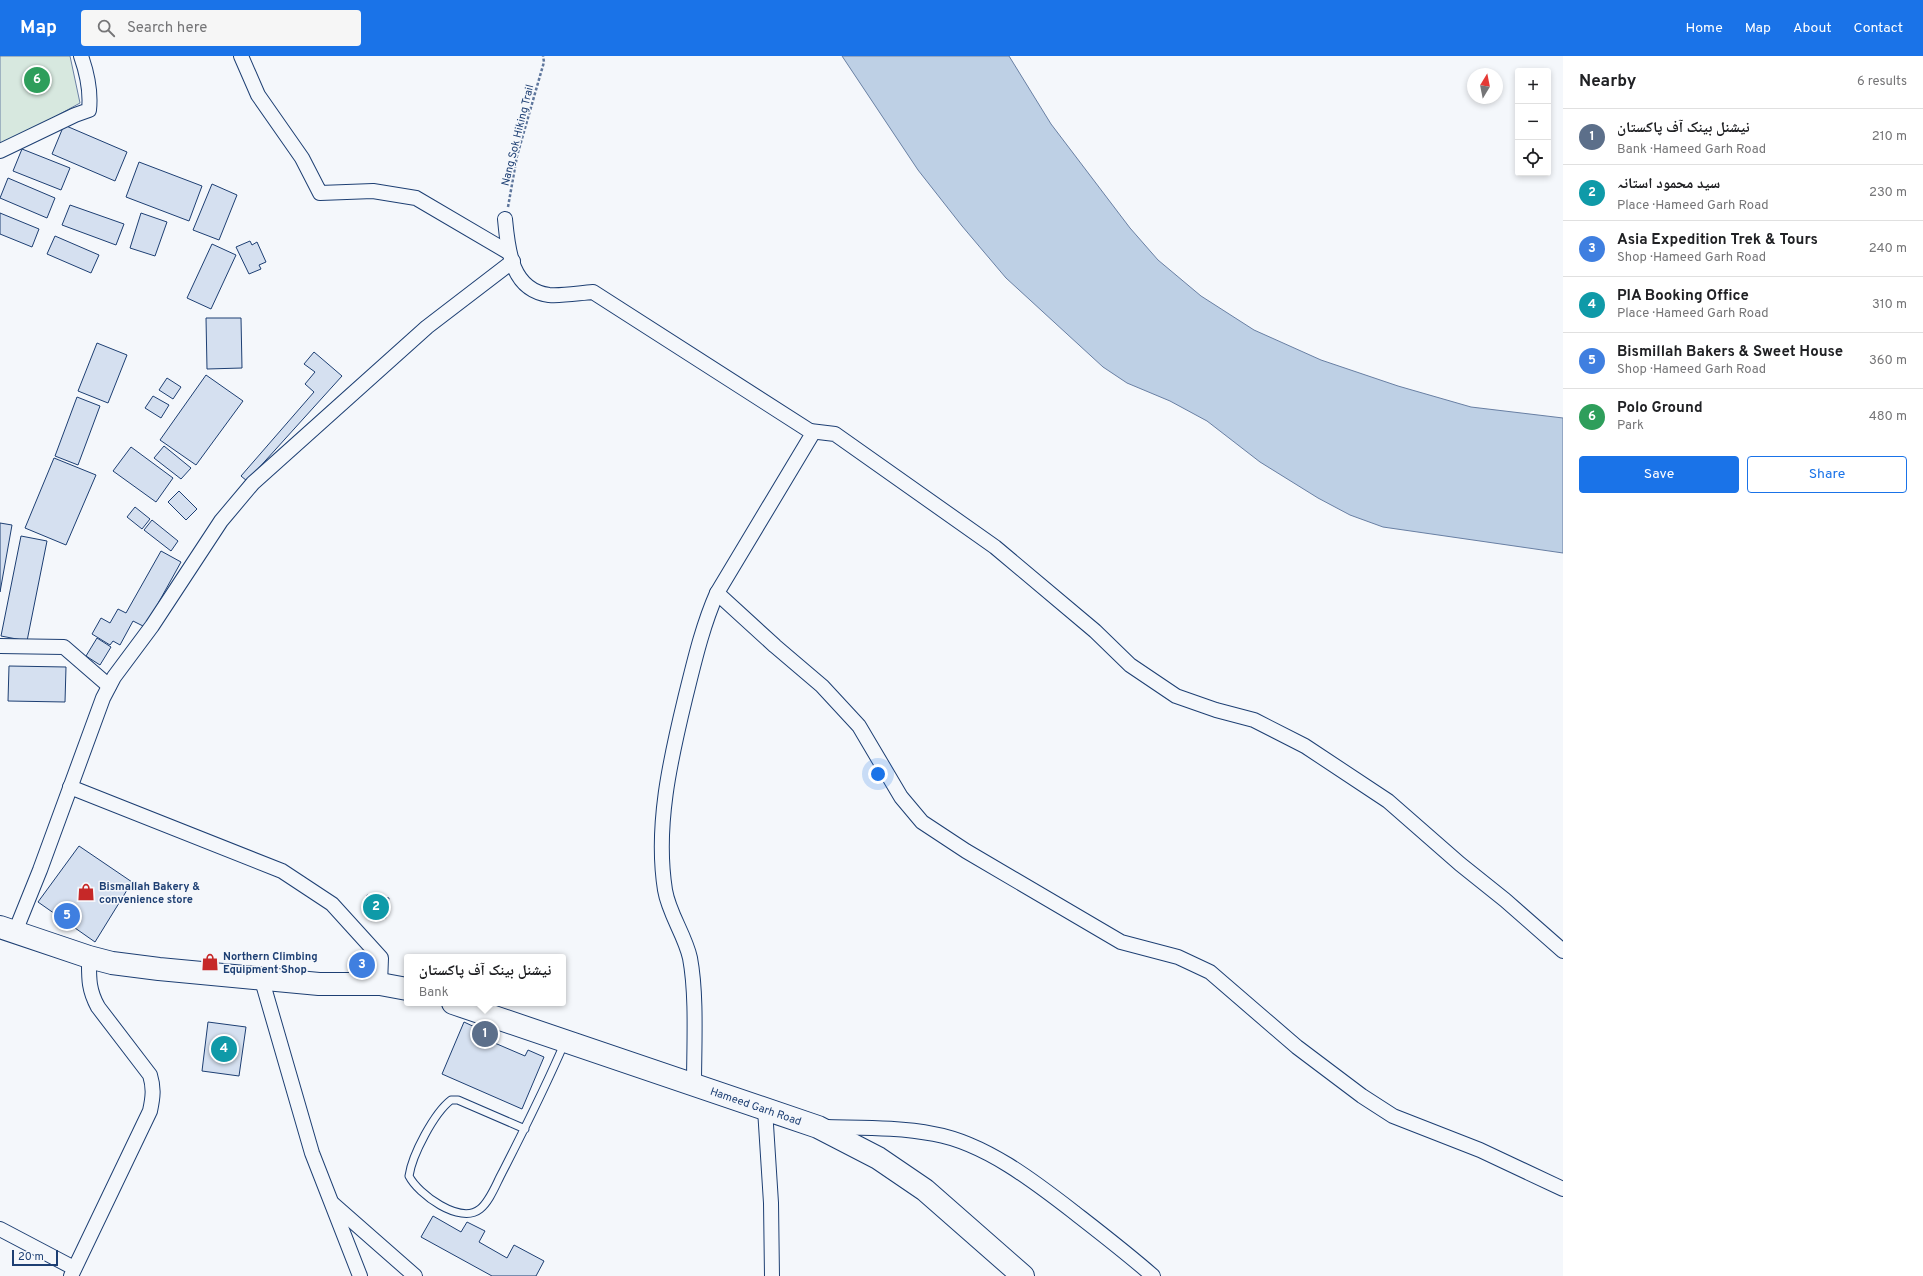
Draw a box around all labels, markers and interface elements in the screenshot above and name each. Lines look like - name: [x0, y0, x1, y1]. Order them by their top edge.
- search box: [81, 10, 361, 46]
- text: Map: [20, 16, 57, 40]
- icon: search: [95, 17, 117, 39]
- text: Search here: [127, 19, 207, 38]
- text: Home: [1686, 20, 1723, 37]
- text: Map: [1745, 20, 1771, 37]
- text: About: [1793, 20, 1832, 37]
- text: Contact: [1854, 20, 1903, 37]
- pin: 6: [24, 65, 50, 95]
- north arrow: [1467, 68, 1503, 104]
- map controls: [1515, 68, 1551, 176]
- button: +: [1515, 68, 1551, 104]
- text: Nearby: [1579, 71, 1636, 93]
- text: 6 results: [1857, 74, 1907, 90]
- street label: Nang Sok Hiking Trail: [499, 83, 537, 188]
- button: −: [1515, 104, 1551, 140]
- text: نیشنل بینک آف پاکستان: [1617, 119, 1750, 138]
- text: 1: [1589, 129, 1595, 145]
- text: 210 m: [1872, 129, 1907, 145]
- button: locate: [1515, 140, 1551, 176]
- text: Bank · Hameed Garh Road: [1617, 142, 1766, 158]
- text: سید محمود استانہ: [1617, 175, 1720, 194]
- text: 2: [1588, 185, 1596, 201]
- text: 230 m: [1869, 185, 1907, 201]
- text: Place · Hameed Garh Road: [1617, 198, 1769, 214]
- text: Asia Expedition Trek & Tours: [1617, 231, 1818, 250]
- text: 3: [1588, 241, 1596, 257]
- text: 240 m: [1869, 241, 1907, 257]
- text: Shop · Hameed Garh Road: [1617, 250, 1766, 266]
- text: PIA Booking Office: [1617, 287, 1749, 306]
- text: 4: [1588, 297, 1596, 313]
- text: 310 m: [1872, 297, 1907, 313]
- text: Place · Hameed Garh Road: [1617, 306, 1769, 322]
- text: Bismillah Bakers & Sweet House: [1617, 343, 1843, 362]
- text: 5: [1588, 353, 1596, 369]
- text: 360 m: [1869, 353, 1907, 369]
- text: Shop · Hameed Garh Road: [1617, 362, 1766, 378]
- text: Polo Ground: [1617, 399, 1703, 418]
- text: 6: [1588, 409, 1596, 425]
- text: 480 m: [1869, 409, 1907, 425]
- text: Park: [1617, 418, 1644, 434]
- button: Save: [1579, 456, 1739, 493]
- button: Share: [1747, 456, 1907, 493]
- your location: [868, 764, 888, 784]
- place label: Bismallah Bakery & convenience store: [99, 880, 200, 907]
- shop icon: Bismallah Bakery & convenience store: [76, 882, 96, 902]
- pin: 2: [363, 892, 389, 922]
- pin: 5: [54, 901, 80, 931]
- place label: Northern Climbing Equipment Shop: [223, 950, 318, 977]
- pin: 3: [349, 950, 375, 980]
- shop icon: Northern Climbing Equipment Shop: [200, 952, 220, 972]
- popup: [404, 954, 566, 1006]
- text: نیشنل بینک آف پاکستان: [419, 962, 551, 981]
- text: Bank: [419, 985, 449, 1001]
- pin: 1: [472, 1019, 498, 1049]
- pin: 4: [211, 1034, 237, 1064]
- street label: Hameed Garh Road: [708, 1085, 803, 1129]
- scale bar: [12, 1248, 58, 1267]
- text: 20 m: [18, 1250, 44, 1264]

